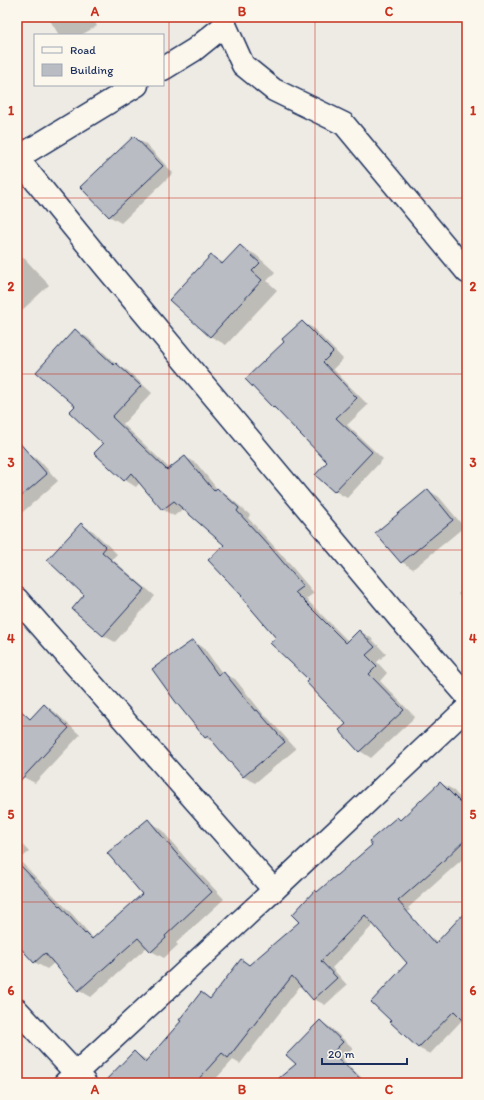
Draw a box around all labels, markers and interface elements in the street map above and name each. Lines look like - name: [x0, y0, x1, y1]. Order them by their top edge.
- text: A: [90, 4, 100, 19]
- text: B: [238, 4, 247, 19]
- text: C: [385, 4, 394, 19]
- legend: [34, 34, 164, 86]
- text: Road: [70, 43, 96, 57]
- text: Building: [70, 63, 114, 77]
- text: 1: [8, 103, 14, 118]
- text: 1: [470, 103, 476, 118]
- text: 2: [8, 279, 15, 294]
- text: 2: [470, 279, 477, 294]
- text: 3: [7, 455, 15, 470]
- text: 3: [469, 455, 477, 470]
- text: 4: [7, 631, 15, 646]
- text: 4: [469, 631, 477, 646]
- text: 5: [8, 807, 15, 822]
- text: 5: [470, 807, 477, 822]
- text: 6: [8, 983, 15, 998]
- text: 6: [470, 983, 477, 998]
- scale bar: [322, 1040, 407, 1066]
- text: 20 m: [328, 1047, 355, 1061]
- text: A: [90, 1082, 100, 1097]
- text: B: [238, 1082, 247, 1097]
- text: C: [385, 1082, 394, 1097]

